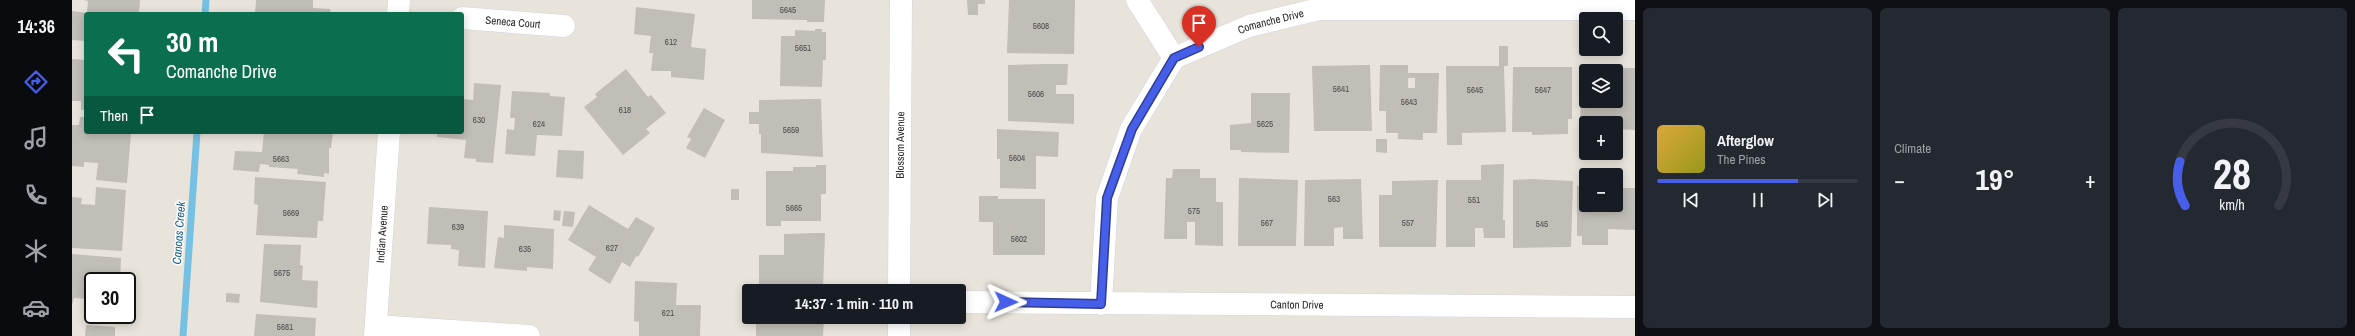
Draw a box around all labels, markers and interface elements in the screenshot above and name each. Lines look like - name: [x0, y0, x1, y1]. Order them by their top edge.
- house number: 5645: [780, 4, 796, 16]
- pin: [1182, 6, 1216, 47]
- street label: Comanche Drive: [1236, 6, 1305, 37]
- icon: arrive: [1188, 12, 1210, 34]
- map controls: [1579, 12, 1623, 212]
- button: search: [1579, 12, 1623, 56]
- street label: Seneca Court: [485, 13, 541, 31]
- text: 14:36: [17, 14, 55, 39]
- house number: 5608: [1033, 20, 1049, 32]
- text: 30 m: [166, 23, 218, 61]
- icon: left: [100, 28, 152, 80]
- house number: 612: [665, 36, 677, 48]
- house number: 5651: [795, 42, 811, 54]
- text: Comanche Drive: [166, 59, 277, 84]
- button: layers: [1579, 64, 1623, 108]
- icon: directions: [22, 68, 50, 96]
- house number: 5641: [1333, 83, 1349, 95]
- house number: 5645: [1467, 84, 1483, 96]
- house number: 5647: [1535, 84, 1551, 96]
- house number: 5606: [1028, 88, 1044, 100]
- house number: 5643: [1401, 96, 1417, 108]
- icon: arrive: [136, 104, 158, 126]
- house number: 618: [619, 104, 631, 116]
- text: Then: [100, 105, 128, 126]
- street label: Blossom Avenue: [893, 111, 907, 179]
- house number: 630: [473, 114, 485, 126]
- button: +: [1579, 116, 1623, 160]
- house number: 624: [533, 118, 545, 130]
- house number: 5625: [1257, 118, 1273, 130]
- icon: music: [22, 124, 50, 152]
- house number: 5659: [783, 124, 799, 136]
- text: Afterglow: [1717, 130, 1774, 151]
- text: Climate: [1894, 140, 1931, 157]
- text: 28: [2213, 146, 2251, 202]
- text: The Pines: [1717, 151, 1766, 168]
- house number: 5604: [1009, 152, 1025, 164]
- house number: 5663: [273, 153, 289, 165]
- text: 19°: [1975, 159, 2015, 199]
- text: −: [1894, 165, 1905, 195]
- text: +: [2085, 165, 2096, 195]
- button: −: [1579, 168, 1623, 212]
- icon: phone: [22, 181, 50, 209]
- icon: previous: [1680, 189, 1702, 211]
- icon: pause: [1747, 189, 1769, 211]
- icon: next: [1814, 189, 1836, 211]
- house number: 563: [1328, 193, 1340, 205]
- house number: 551: [1468, 194, 1480, 206]
- text: km/h: [2220, 195, 2245, 214]
- water label: Canoas Creek: [169, 200, 189, 265]
- house number: 5665: [786, 202, 802, 214]
- street label: Indian Avenue: [373, 205, 391, 263]
- house number: 575: [1188, 205, 1200, 217]
- house number: 5669: [283, 207, 299, 219]
- house number: 567: [1261, 217, 1273, 229]
- house number: 557: [1402, 217, 1414, 229]
- house number: 545: [1536, 218, 1548, 230]
- house number: 639: [452, 221, 464, 233]
- house number: 5602: [1011, 233, 1027, 245]
- icon: climate: [22, 237, 50, 265]
- house number: 627: [606, 242, 618, 254]
- house number: 635: [519, 243, 531, 255]
- house number: 5675: [274, 267, 290, 279]
- speed limit sign: 30: [84, 272, 136, 324]
- position arrow: [985, 281, 1027, 323]
- text: 14:37 · 1 min · 110 m: [795, 293, 913, 314]
- icon: car: [22, 294, 50, 322]
- street label: Canton Drive: [1270, 297, 1324, 312]
- house number: 621: [662, 307, 674, 319]
- house number: 5681: [277, 321, 293, 333]

